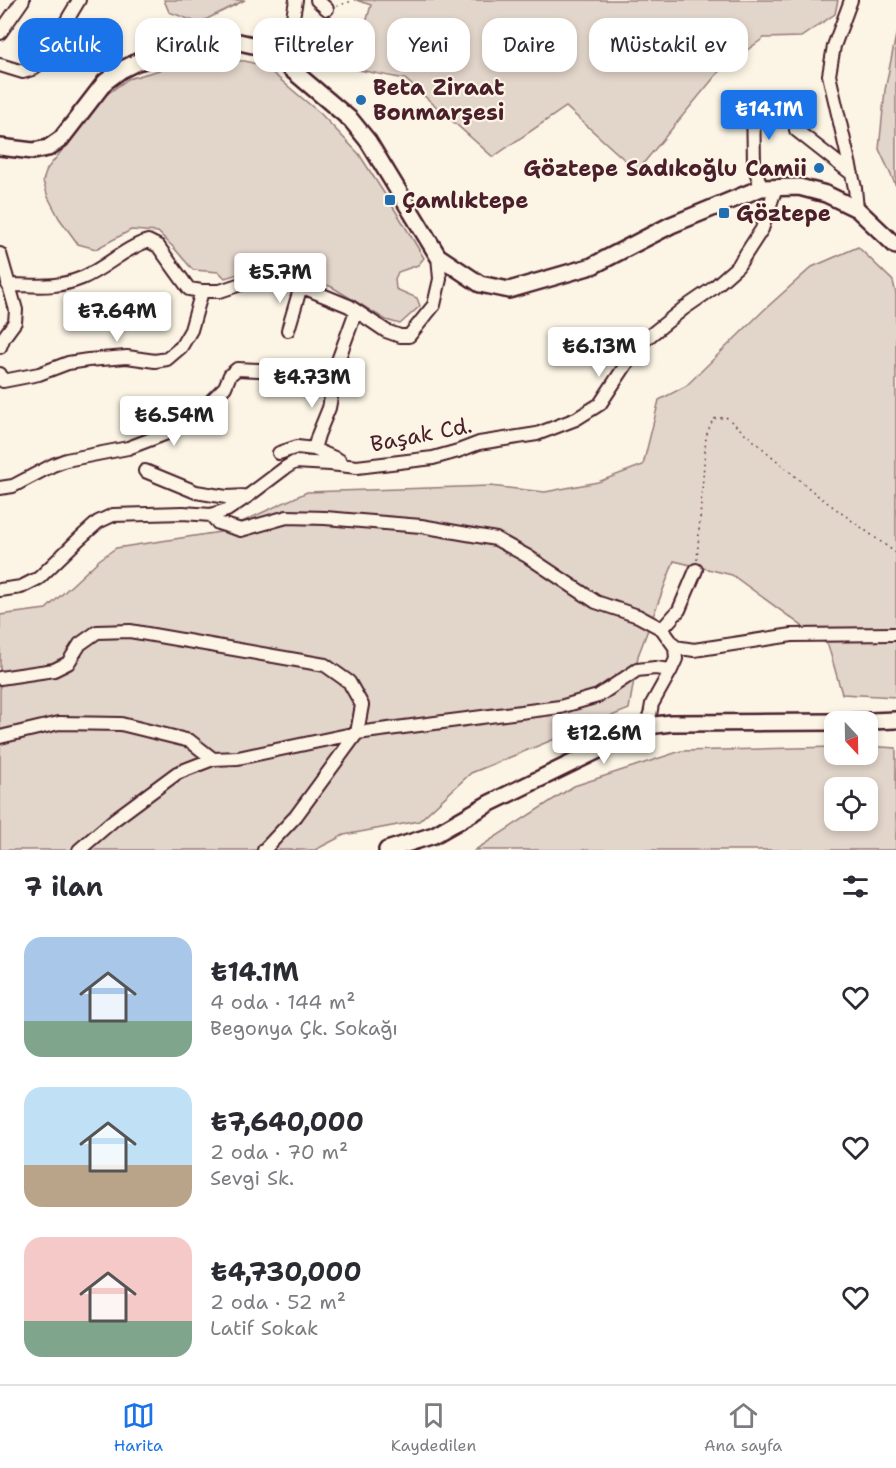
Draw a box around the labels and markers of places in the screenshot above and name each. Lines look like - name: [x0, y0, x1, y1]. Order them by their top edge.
- place label: Beta Ziraat Bonmarşesi: [373, 73, 505, 127]
- pin: ₺14.1M: [720, 90, 818, 141]
- marker: Beta Ziraat Bonmarşesi: [354, 93, 368, 107]
- place label: Göztepe Sadıkoğlu Camii: [523, 154, 807, 183]
- marker: Göztepe Sadıkoğlu Camii: [812, 161, 826, 175]
- place label: Çamlıktepe: [402, 186, 528, 215]
- marker: Çamlıktepe: [383, 193, 397, 207]
- place label: Göztepe: [736, 199, 831, 228]
- marker: Göztepe: [717, 206, 731, 220]
- pin: ₺5.7M: [238, 253, 322, 304]
- pin: ₺7.64M: [68, 292, 166, 343]
- pin: ₺6.13M: [550, 327, 648, 378]
- pin: ₺4.73M: [263, 358, 361, 409]
- pin: ₺6.54M: [125, 396, 223, 447]
- pin: ₺12.6M: [555, 714, 653, 765]

